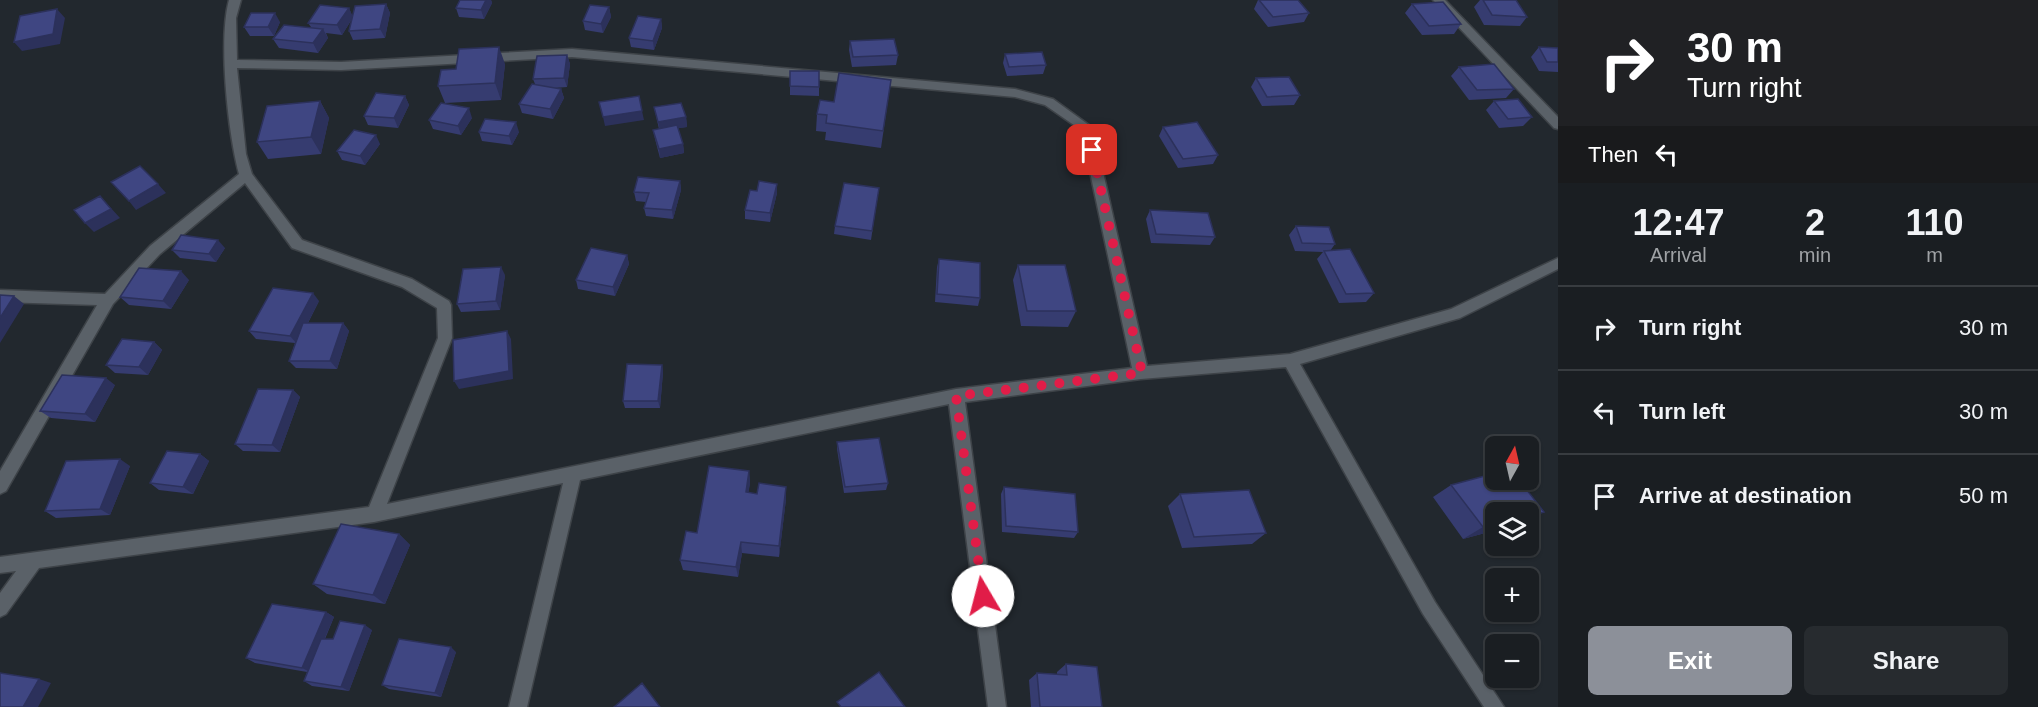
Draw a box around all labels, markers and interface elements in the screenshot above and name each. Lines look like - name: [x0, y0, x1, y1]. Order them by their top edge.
- icon: right: [1588, 24, 1666, 102]
- text: 30 m: [1687, 24, 1783, 71]
- text: Turn right: [1687, 73, 1802, 103]
- pin: [1066, 124, 1117, 175]
- icon: arrive: [1075, 133, 1108, 166]
- icon: left: [1650, 138, 1683, 171]
- text: Then: [1588, 142, 1638, 167]
- text: 12:47: [1632, 202, 1724, 243]
- text: 2: [1805, 202, 1825, 243]
- text: 110: [1905, 202, 1964, 243]
- text: Arrival: [1650, 244, 1707, 266]
- text: min: [1799, 244, 1831, 266]
- text: m: [1926, 244, 1943, 266]
- icon: right: [1588, 312, 1621, 345]
- text: Turn right: [1639, 315, 1741, 340]
- text: 30 m: [1959, 315, 2008, 340]
- icon: left: [1588, 396, 1621, 429]
- text: Turn left: [1639, 399, 1725, 424]
- text: 30 m: [1959, 399, 2008, 424]
- north arrow: [1485, 436, 1539, 490]
- map controls: [1485, 436, 1539, 688]
- icon: arrive: [1588, 480, 1621, 513]
- text: Arrive at destination: [1639, 483, 1852, 508]
- text: 50 m: [1959, 483, 2008, 508]
- button: layers: [1485, 502, 1539, 556]
- position arrow: [951, 564, 1015, 628]
- button: +: [1485, 568, 1539, 622]
- button: Exit: [1588, 626, 1792, 695]
- button: Share: [1804, 626, 2008, 695]
- button: −: [1485, 634, 1539, 688]

